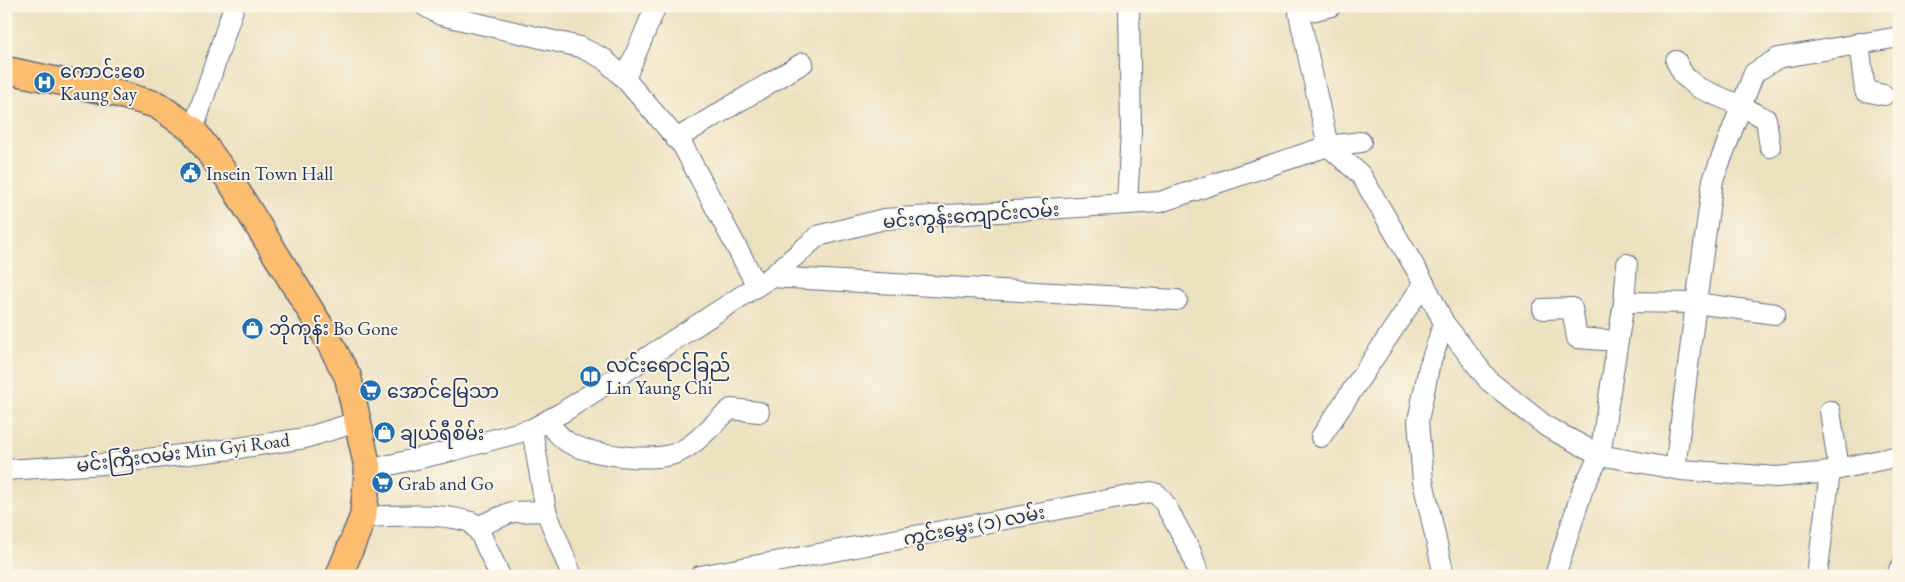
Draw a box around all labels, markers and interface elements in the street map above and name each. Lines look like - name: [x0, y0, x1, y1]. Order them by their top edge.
- place label: ကောင်းစေ Kaung Say: [60, 57, 145, 106]
- hospital icon: ကောင်းစေ Kaung Say: [32, 70, 56, 94]
- public building icon: Insein Town Hall: [178, 161, 202, 185]
- place label: Insein Town Hall: [206, 161, 334, 186]
- street label: မင်းကွန်းကျောင်းလမ်း: [882, 195, 1060, 237]
- place label: ဘိုကုန်း Bo Gone: [269, 314, 398, 345]
- shop icon: ဘိုကုန်း Bo Gone: [241, 316, 265, 340]
- place label: လင်းရောင်ခြည် Lin Yaung Chi: [606, 351, 730, 400]
- library icon: လင်းရောင်ခြည် Lin Yaung Chi: [578, 364, 602, 388]
- place label: အောင်မြေသာ: [387, 377, 499, 407]
- supermarket icon: အောင်မြေသာ: [359, 379, 383, 403]
- place label: ချယ်ရီစိမ်း: [400, 419, 484, 449]
- shop icon: ချယ်ရီစိမ်း: [372, 421, 396, 445]
- street label: မင်းကြီးလမ်း Min Gyi Road: [75, 425, 292, 481]
- supermarket icon: Grab and Go: [370, 471, 394, 495]
- place label: Grab and Go: [398, 471, 494, 496]
- street label: ကွင်းမွှေး (၁) လမ်း: [901, 498, 1048, 554]

